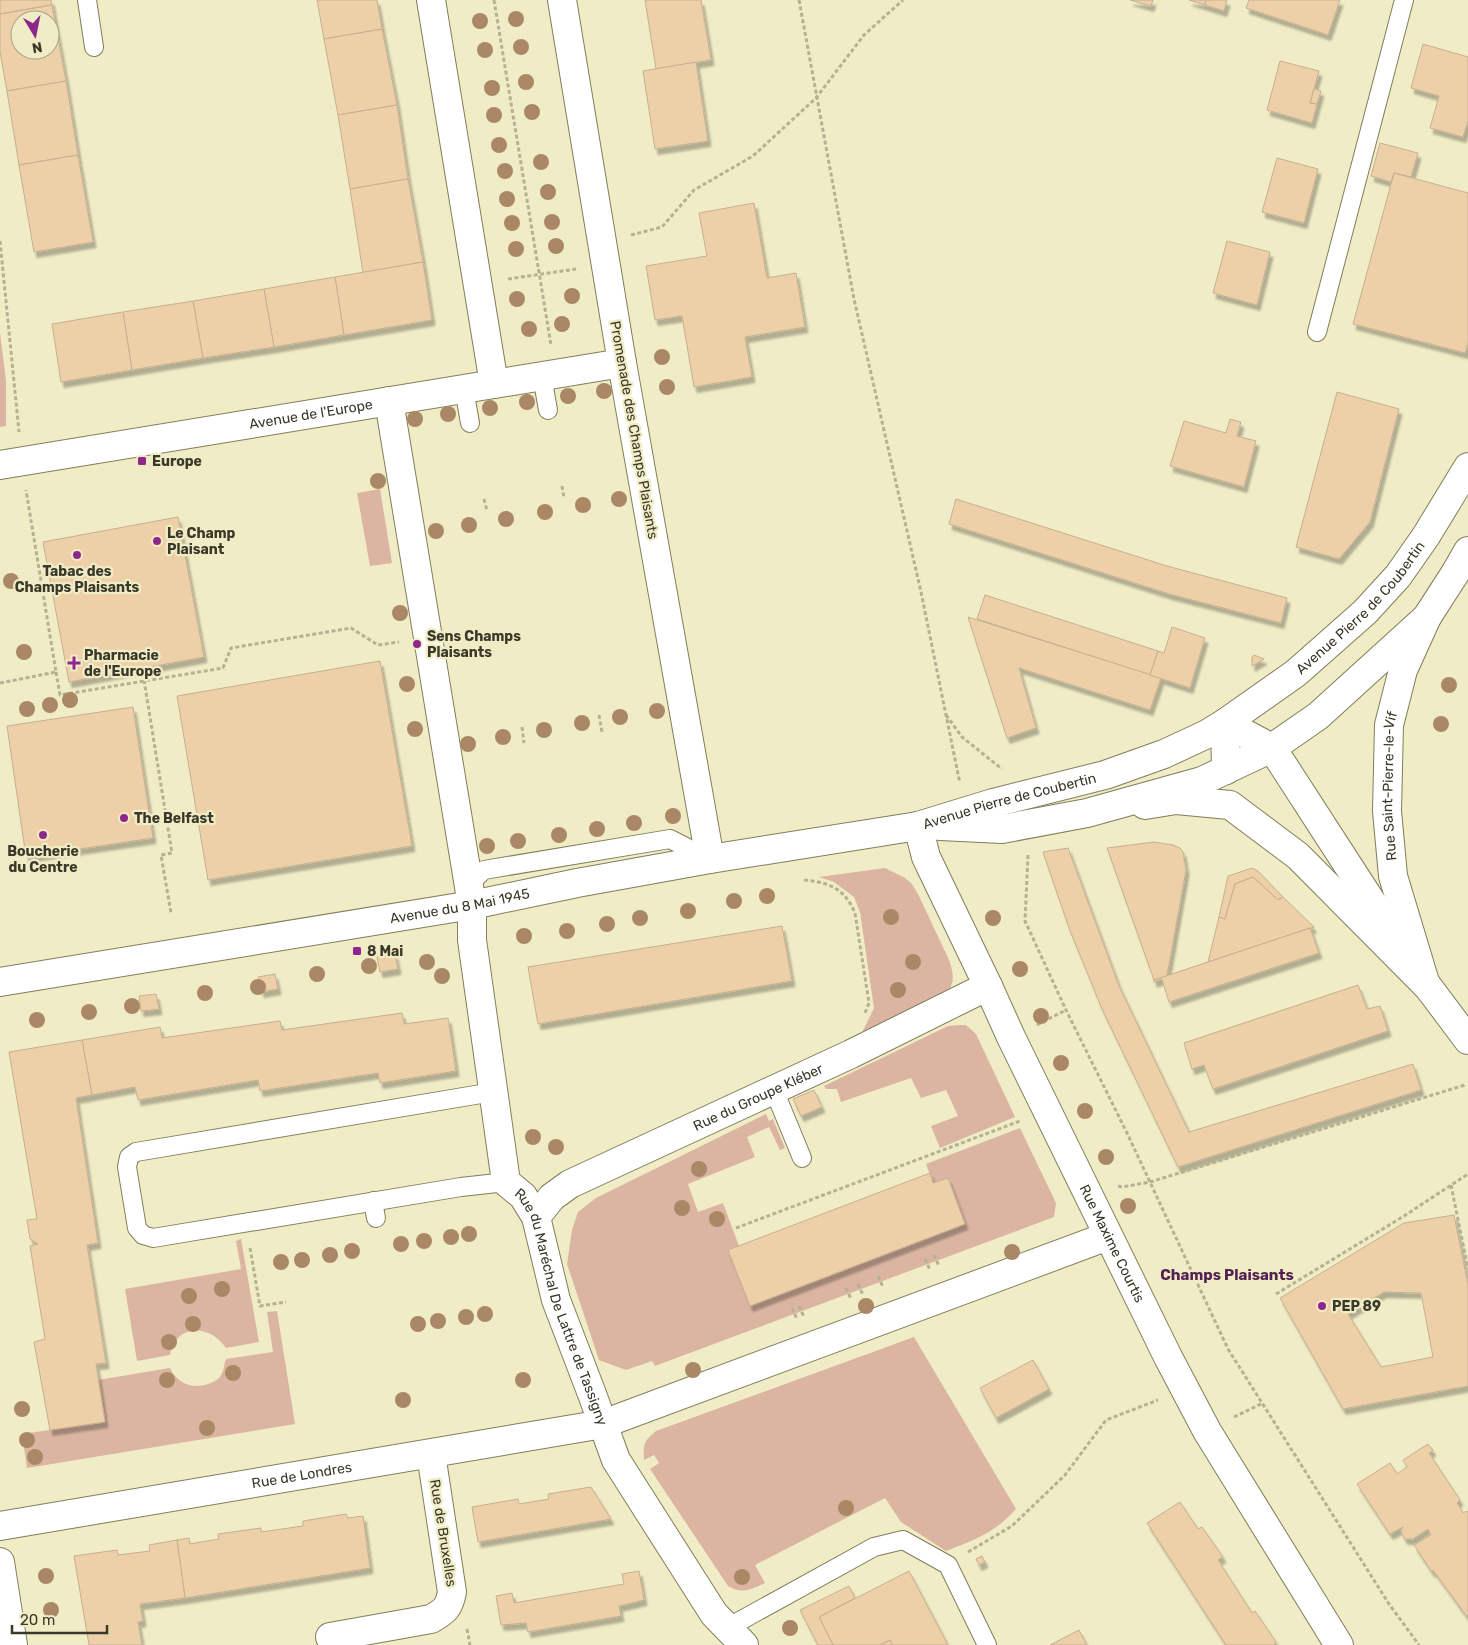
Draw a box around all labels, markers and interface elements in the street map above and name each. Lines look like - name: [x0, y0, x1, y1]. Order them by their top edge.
- north arrow: [10, 10, 60, 60]
- text: N: [31, 38, 44, 57]
- street label: Promenade des Champs Plaisants: [606, 320, 662, 540]
- street label: Avenue de l'Europe: [248, 396, 374, 433]
- place label: Europe: [152, 453, 202, 470]
- marker: Europe: [136, 455, 148, 467]
- place label: Le Champ Plaisant: [167, 525, 236, 558]
- marker: Le Champ Plaisant: [151, 535, 163, 547]
- street label: Avenue Pierre de Coubertin: [1292, 538, 1428, 678]
- marker: Tabac des Champs Plaisants: [71, 549, 83, 561]
- place label: Tabac des Champs Plaisants: [15, 563, 140, 596]
- place label: Sens Champs Plaisants: [427, 628, 521, 661]
- marker: Sens Champs Plaisants: [411, 638, 423, 650]
- place label: Pharmacie de l'Europe: [84, 647, 161, 680]
- marker: Pharmacie de l'Europe: [68, 657, 80, 669]
- street label: Rue Saint-Pierre-le-Vif: [1378, 709, 1401, 862]
- street label: Avenue Pierre de Coubertin: [921, 769, 1098, 832]
- place label: The Belfast: [134, 810, 214, 827]
- marker: The Belfast: [118, 812, 130, 824]
- marker: Boucherie du Centre: [37, 829, 49, 841]
- place label: Boucherie du Centre: [7, 843, 79, 876]
- street label: Avenue du 8 Mai 1945: [389, 885, 531, 927]
- place label: 8 Mai: [367, 943, 403, 960]
- marker: 8 Mai: [351, 945, 363, 957]
- street label: Rue du Groupe Kléber: [690, 1059, 826, 1134]
- street label: Rue Maxime Courtis: [1076, 1181, 1148, 1305]
- street label: Rue du Maréchal De Lattre de Tassigny: [511, 1184, 611, 1428]
- district label: Champs Plaisants: [1160, 1266, 1294, 1284]
- place label: PEP 89: [1332, 1298, 1381, 1315]
- marker: PEP 89: [1316, 1300, 1328, 1312]
- street label: Rue de Londres: [250, 1458, 353, 1492]
- street label: Rue de Bruxelles: [426, 1478, 460, 1588]
- scale bar: [12, 1602, 108, 1634]
- text: 20 m: [20, 1611, 55, 1629]

